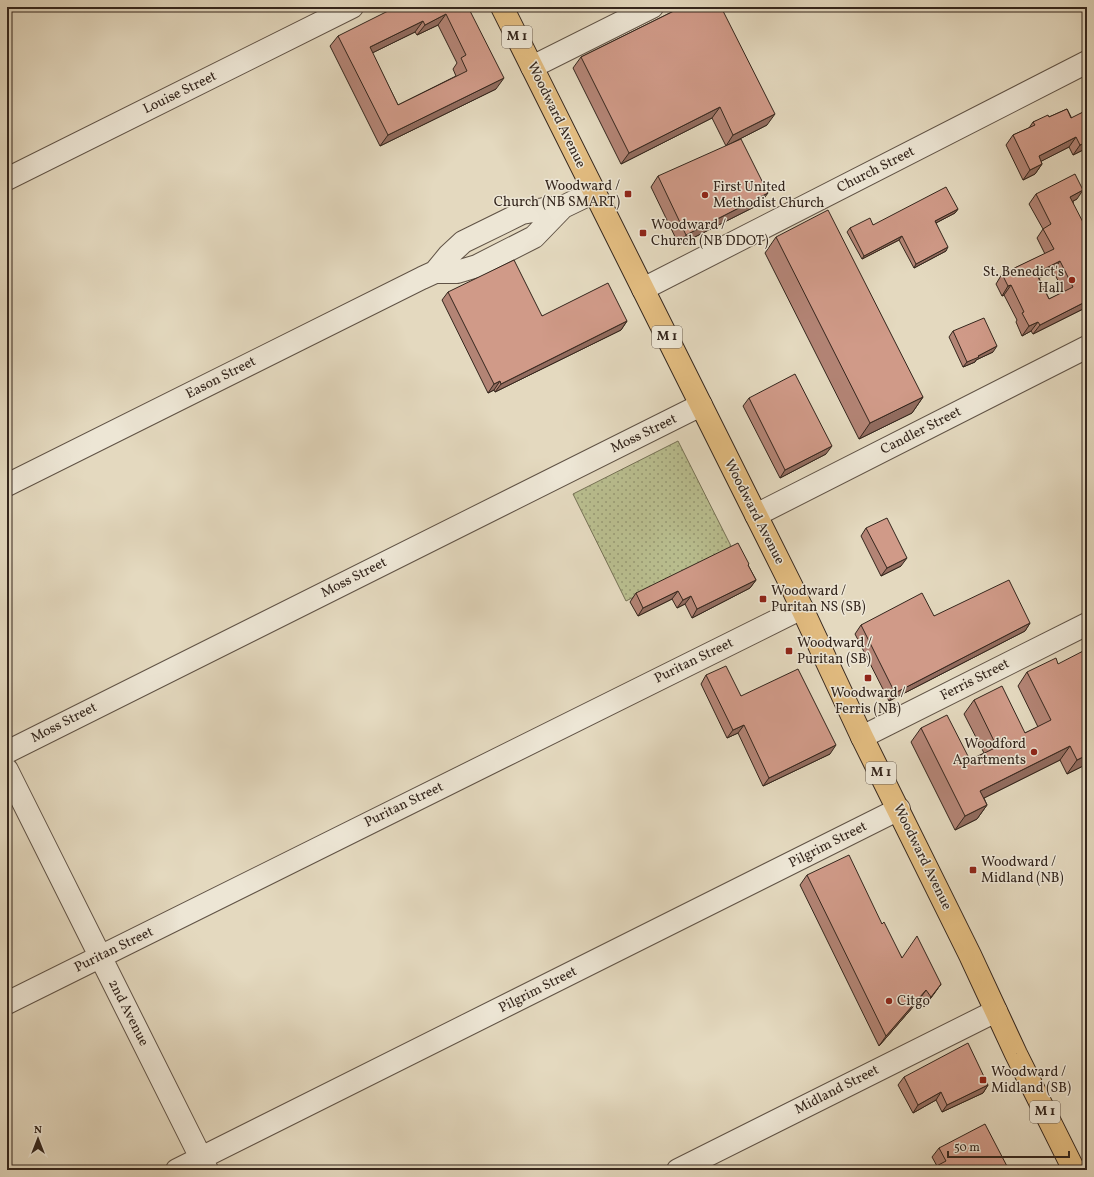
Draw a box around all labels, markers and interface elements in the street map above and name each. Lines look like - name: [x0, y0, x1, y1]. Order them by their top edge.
- road number: M 1: [502, 26, 532, 48]
- street label: Woodward Avenue: [522, 59, 590, 172]
- street label: Louise Street: [140, 67, 220, 119]
- street label: Church Street: [834, 142, 918, 198]
- place label: Woodward / Church (NB SMART): [494, 177, 620, 212]
- place label: First United Methodist Church: [713, 178, 824, 213]
- marker: Woodward / Church (NB SMART): [623, 189, 633, 199]
- marker: First United Methodist Church: [700, 190, 710, 200]
- place label: Woodward / Church (NB DDOT): [651, 216, 769, 251]
- marker: Woodward / Church (NB DDOT): [638, 228, 648, 238]
- place label: St. Benedict's Hall: [983, 263, 1064, 298]
- marker: St. Benedict's Hall: [1067, 275, 1077, 285]
- road number: M 1: [652, 326, 682, 348]
- street label: Eason Street: [183, 352, 260, 404]
- street label: Candler Street: [877, 402, 965, 460]
- street label: Moss Street: [608, 410, 680, 458]
- street label: Woodward Avenue: [719, 456, 789, 568]
- street label: Moss Street: [318, 553, 390, 603]
- place label: Woodward / Puritan NS (SB): [771, 582, 866, 617]
- marker: Woodward / Puritan NS (SB): [758, 594, 768, 604]
- street label: Puritan Street: [651, 634, 737, 688]
- place label: Woodward / Puritan (SB): [797, 634, 872, 669]
- marker: Woodward / Puritan (SB): [784, 646, 794, 656]
- street label: Ferris Street: [937, 654, 1013, 706]
- marker: Woodward / Ferris (NB): [863, 673, 873, 683]
- place label: Woodward / Ferris (NB): [830, 684, 906, 719]
- street label: Moss Street: [28, 698, 100, 748]
- place label: Woodford Apartments: [953, 735, 1026, 770]
- marker: Woodford Apartments: [1029, 747, 1039, 757]
- road number: M 1: [866, 762, 896, 784]
- street label: Puritan Street: [361, 778, 447, 832]
- street label: Woodward Avenue: [888, 801, 956, 914]
- street label: Pilgrim Street: [786, 817, 871, 873]
- place label: Woodward / Midland (NB): [981, 853, 1064, 888]
- marker: Woodward / Midland (NB): [968, 865, 978, 875]
- street label: Puritan Street: [71, 923, 157, 977]
- street label: Pilgrim Street: [496, 962, 581, 1018]
- street label: 2nd Avenue: [103, 976, 153, 1050]
- place label: Citgo: [897, 992, 930, 1011]
- marker: Citgo: [884, 996, 894, 1006]
- street label: Midland Street: [792, 1061, 882, 1119]
- place label: Woodward / Midland (SB): [991, 1063, 1071, 1098]
- marker: Woodward / Midland (SB): [978, 1075, 988, 1085]
- road number: M 1: [1030, 1101, 1060, 1123]
- north arrow: [18, 1119, 58, 1159]
- text: N: [34, 1123, 42, 1138]
- scale bar: [948, 1133, 1069, 1159]
- text: 50 m: [954, 1140, 980, 1156]

